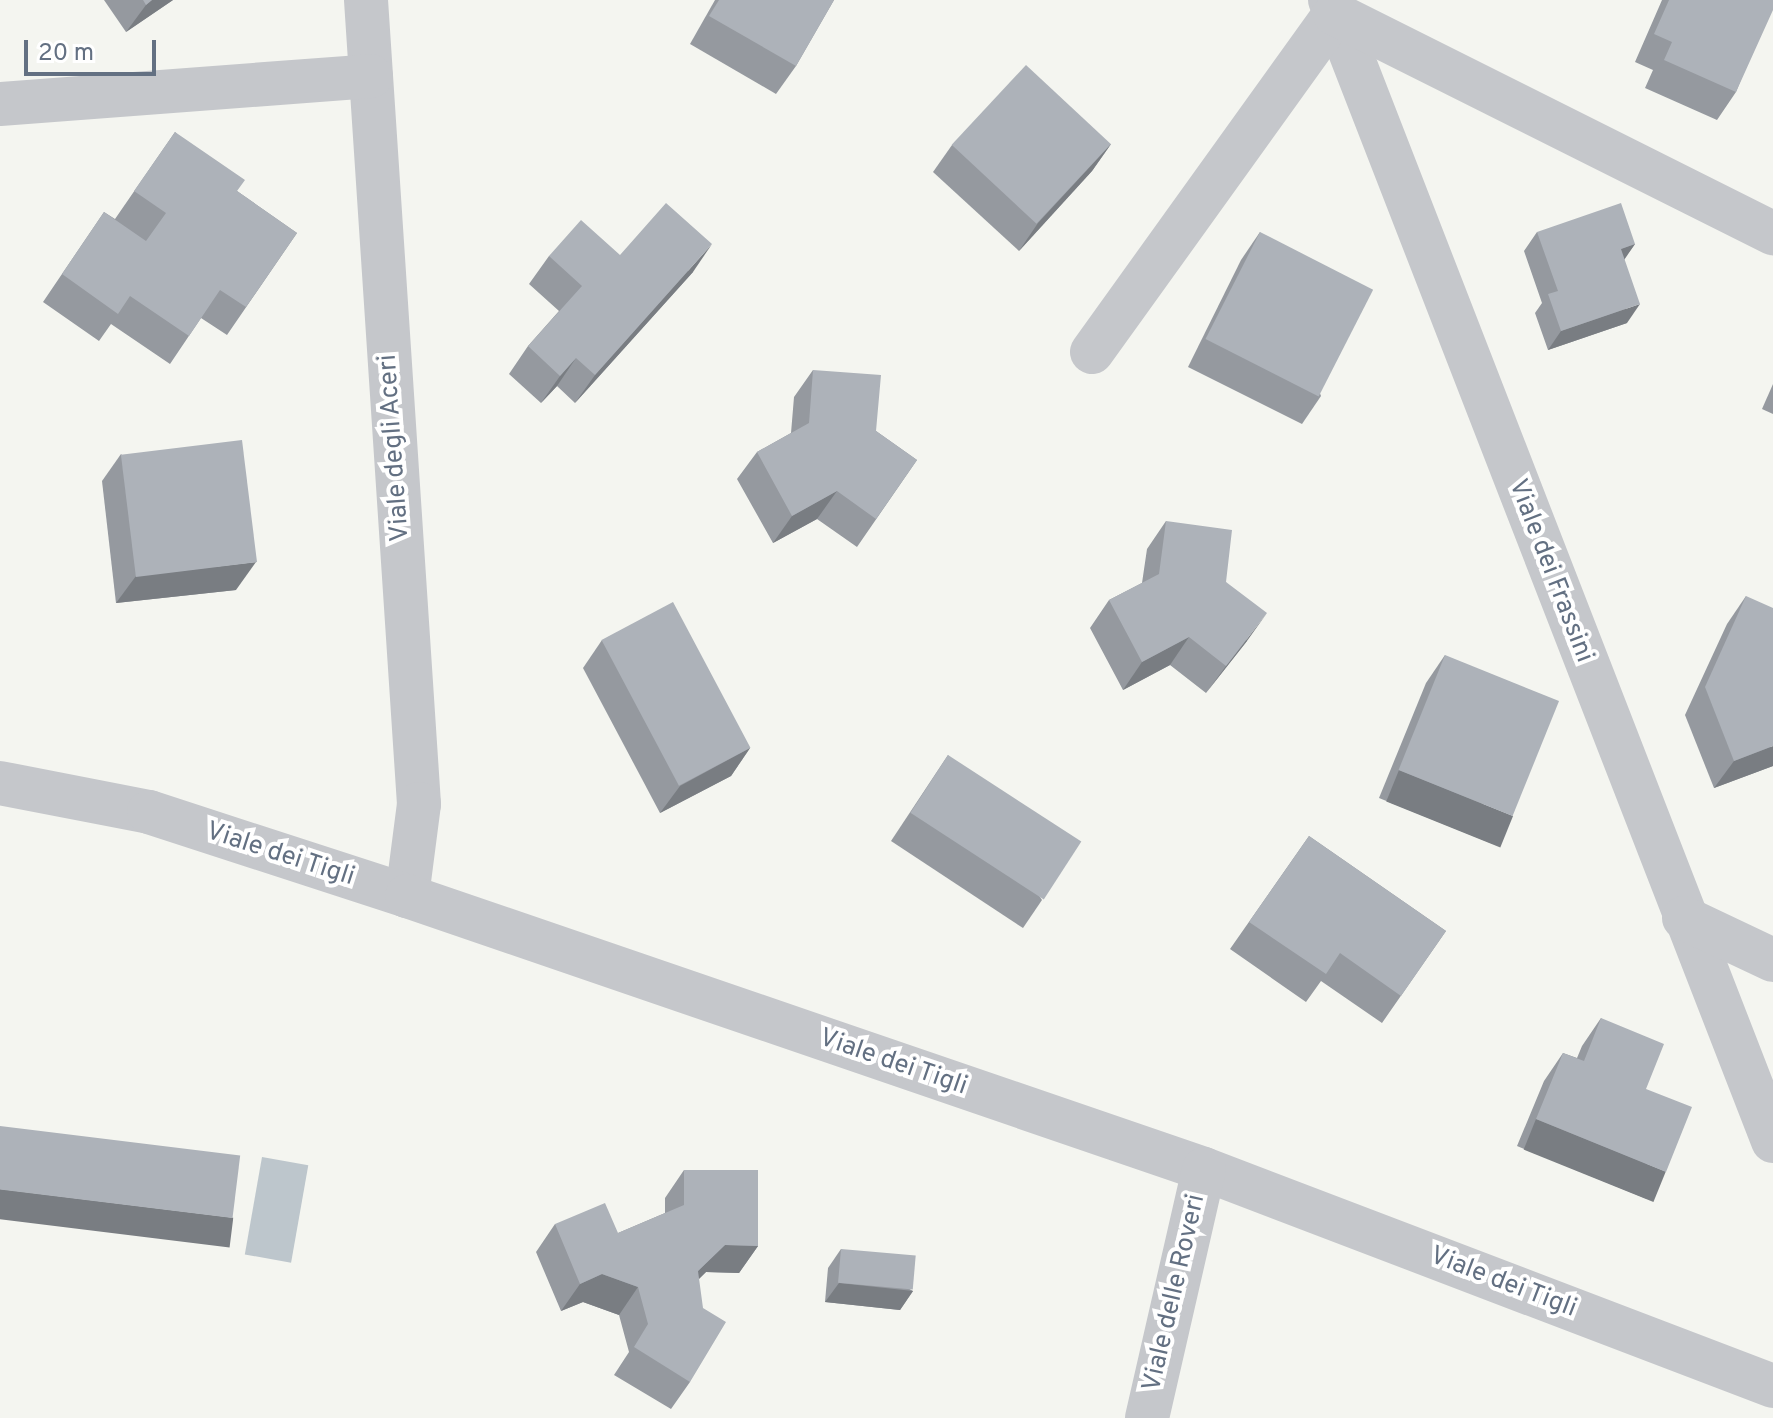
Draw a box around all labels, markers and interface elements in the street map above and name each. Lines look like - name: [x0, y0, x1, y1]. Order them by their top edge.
- scale bar: [28, 24, 160, 74]
- text: 20 m: [38, 39, 94, 69]
- street label: Viale degli Aceri: [373, 353, 417, 543]
- street label: Viale dei Frassini: [1501, 475, 1599, 667]
- street label: Viale dei Tigli: [201, 816, 359, 894]
- street label: Viale dei Tigli: [815, 1023, 971, 1103]
- street label: Viale delle Roveri: [1137, 1191, 1213, 1395]
- street label: Viale dei Tigli: [1425, 1241, 1581, 1325]

